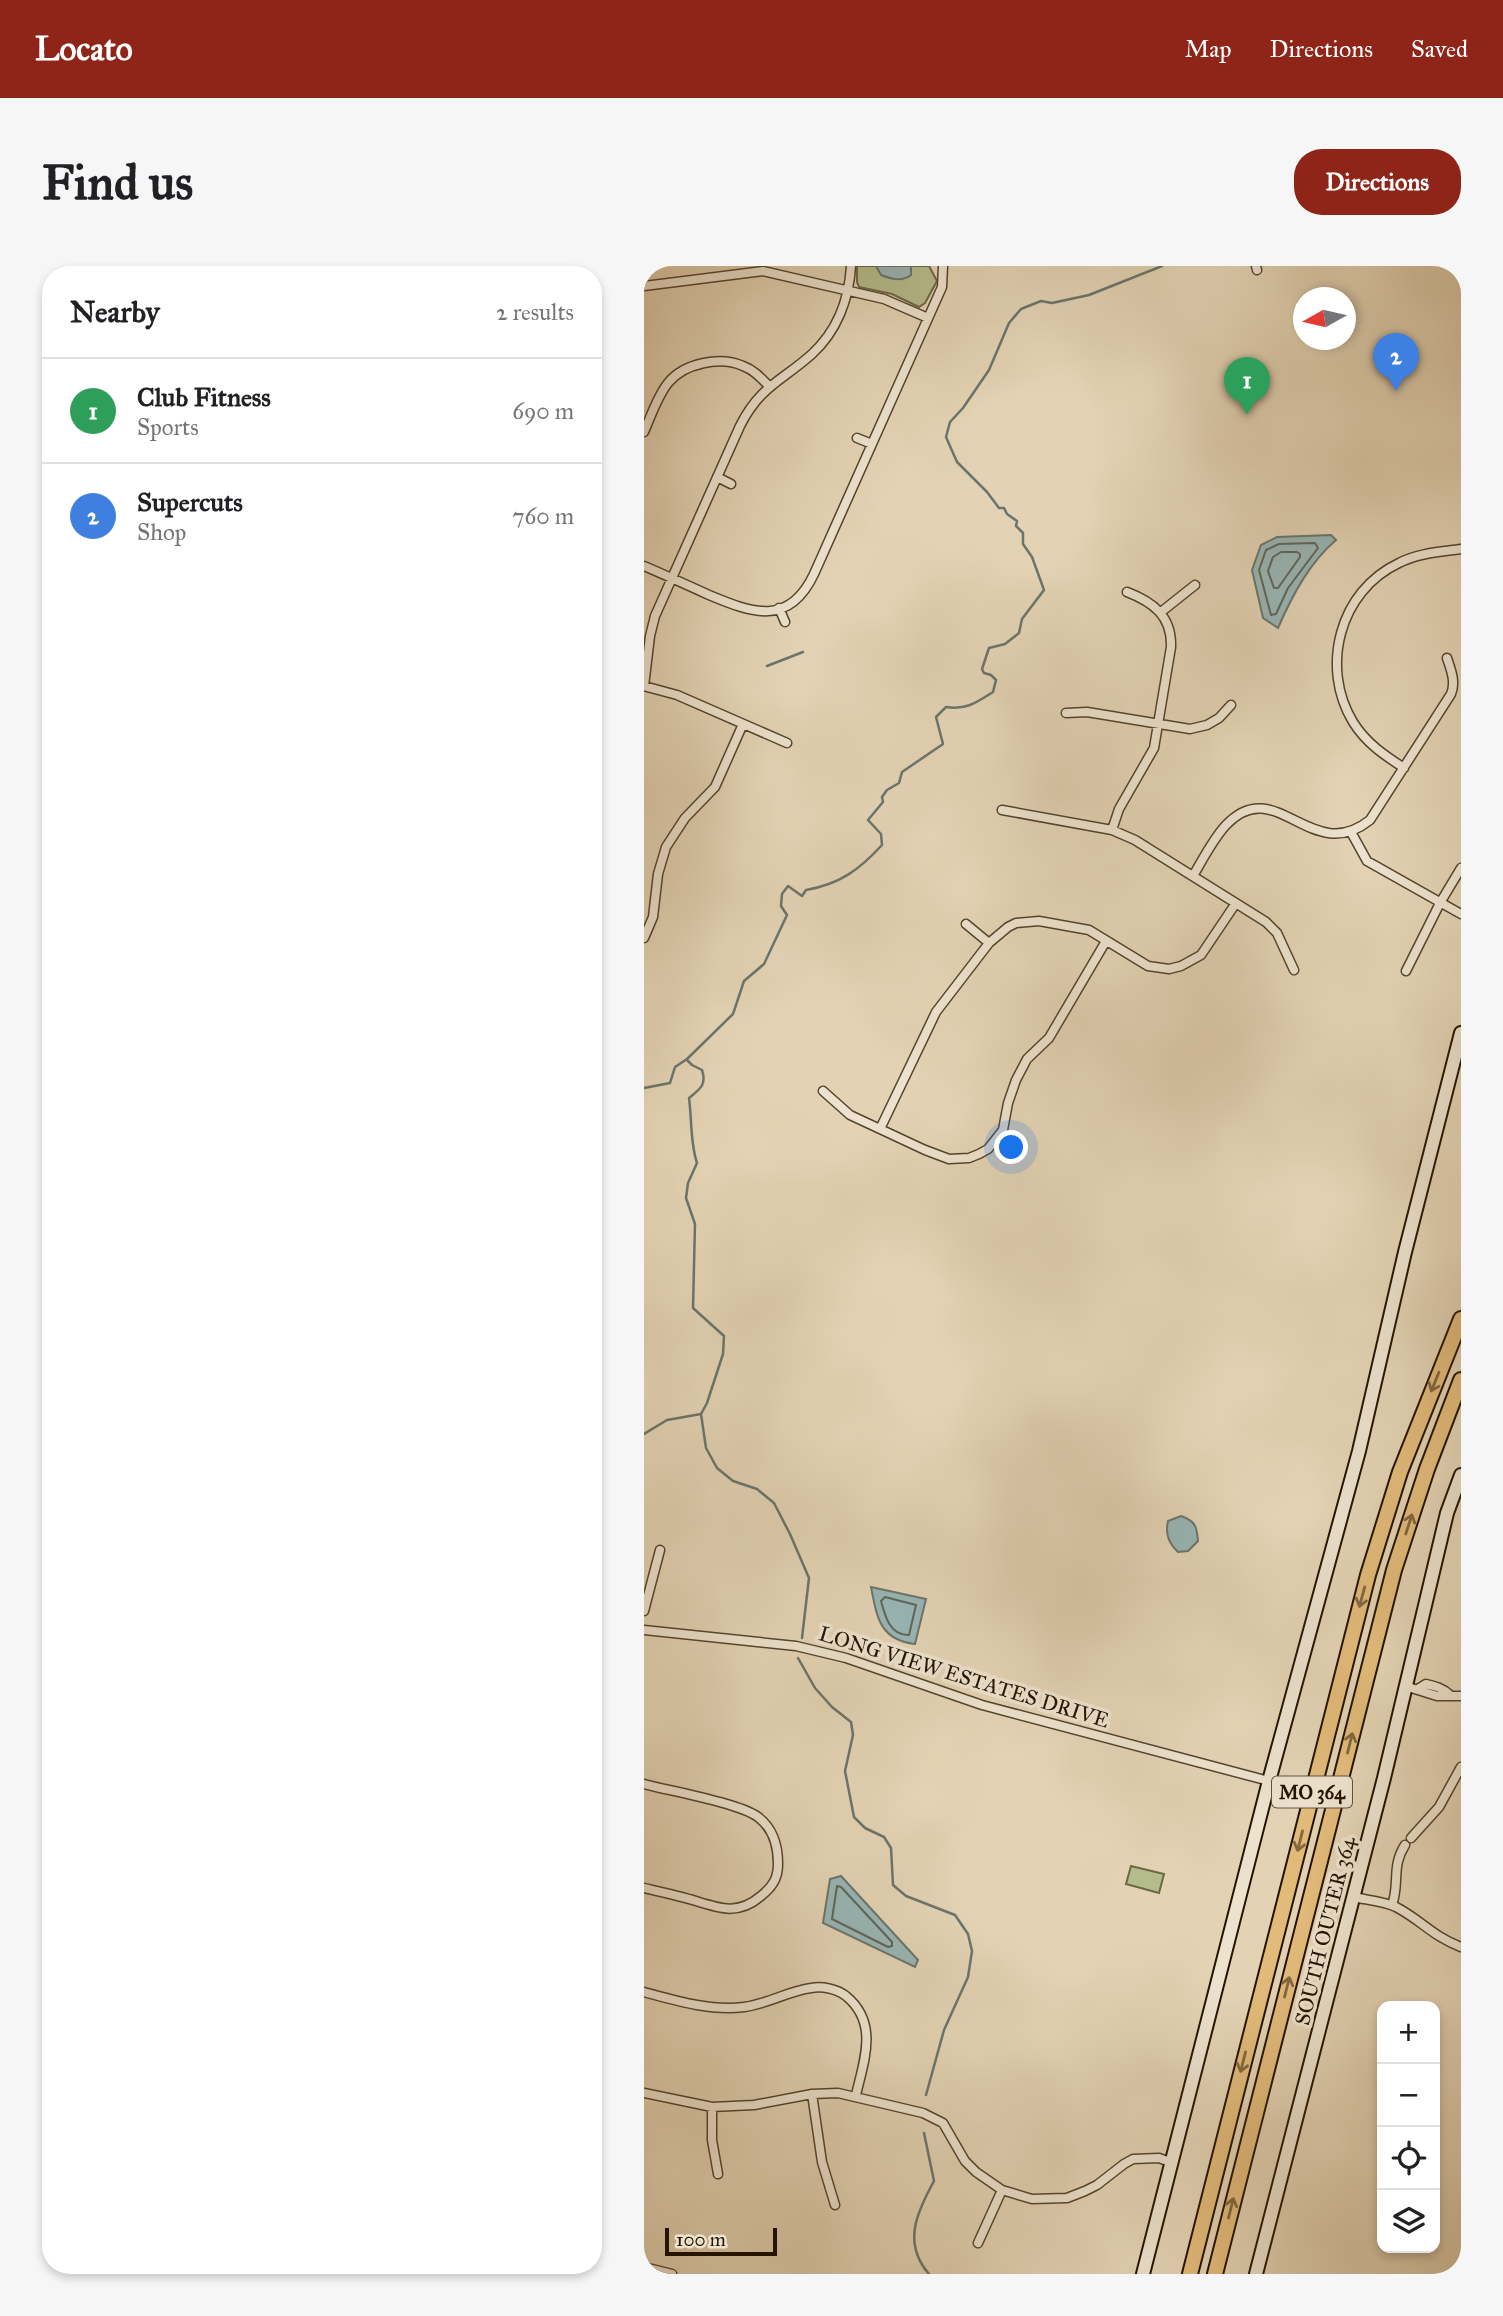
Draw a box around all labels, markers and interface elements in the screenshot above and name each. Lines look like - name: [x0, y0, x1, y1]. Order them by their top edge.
- text: Locato: [35, 29, 133, 69]
- text: Map: [1185, 34, 1232, 64]
- text: Directions: [1270, 34, 1373, 64]
- text: Saved: [1411, 34, 1468, 64]
- button: Directions: [1294, 149, 1461, 215]
- text: Find us: [42, 153, 193, 212]
- north arrow: [1293, 287, 1356, 350]
- text: Nearby: [70, 294, 160, 330]
- text: 2 results: [496, 298, 574, 326]
- pin: 2: [1373, 333, 1419, 391]
- pin: 1: [1224, 357, 1270, 415]
- text: Club Fitness: [137, 381, 271, 413]
- text: 1: [88, 397, 98, 425]
- text: 690 m: [512, 397, 574, 425]
- text: Sports: [137, 413, 199, 441]
- text: Supercuts: [137, 486, 243, 518]
- text: 2: [87, 502, 99, 530]
- text: 760 m: [512, 502, 574, 530]
- text: Shop: [137, 518, 186, 546]
- your location: [994, 1130, 1028, 1164]
- one-way arrow: [1427, 1370, 1440, 1392]
- one-way arrow: [1404, 1513, 1416, 1535]
- one-way arrow: [1355, 1585, 1368, 1608]
- street label: LONG VIEW ESTATES DRIVE: [816, 1620, 1112, 1734]
- one-way arrow: [1344, 1732, 1357, 1754]
- road number: MO 364: [1272, 1776, 1352, 1808]
- one-way arrow: [1293, 1829, 1306, 1852]
- street label: SOUTH OUTER 364: [1289, 1833, 1361, 2028]
- one-way arrow: [1281, 1976, 1294, 1999]
- map controls: [1377, 2001, 1440, 2253]
- button: +: [1377, 2001, 1440, 2064]
- one-way arrow: [1236, 2050, 1249, 2072]
- button: −: [1377, 2064, 1440, 2127]
- button: locate: [1377, 2127, 1440, 2190]
- button: layers: [1377, 2190, 1440, 2253]
- one-way arrow: [1225, 2197, 1238, 2220]
- scale bar: [665, 2225, 777, 2257]
- text: 100 m: [676, 2228, 726, 2251]

